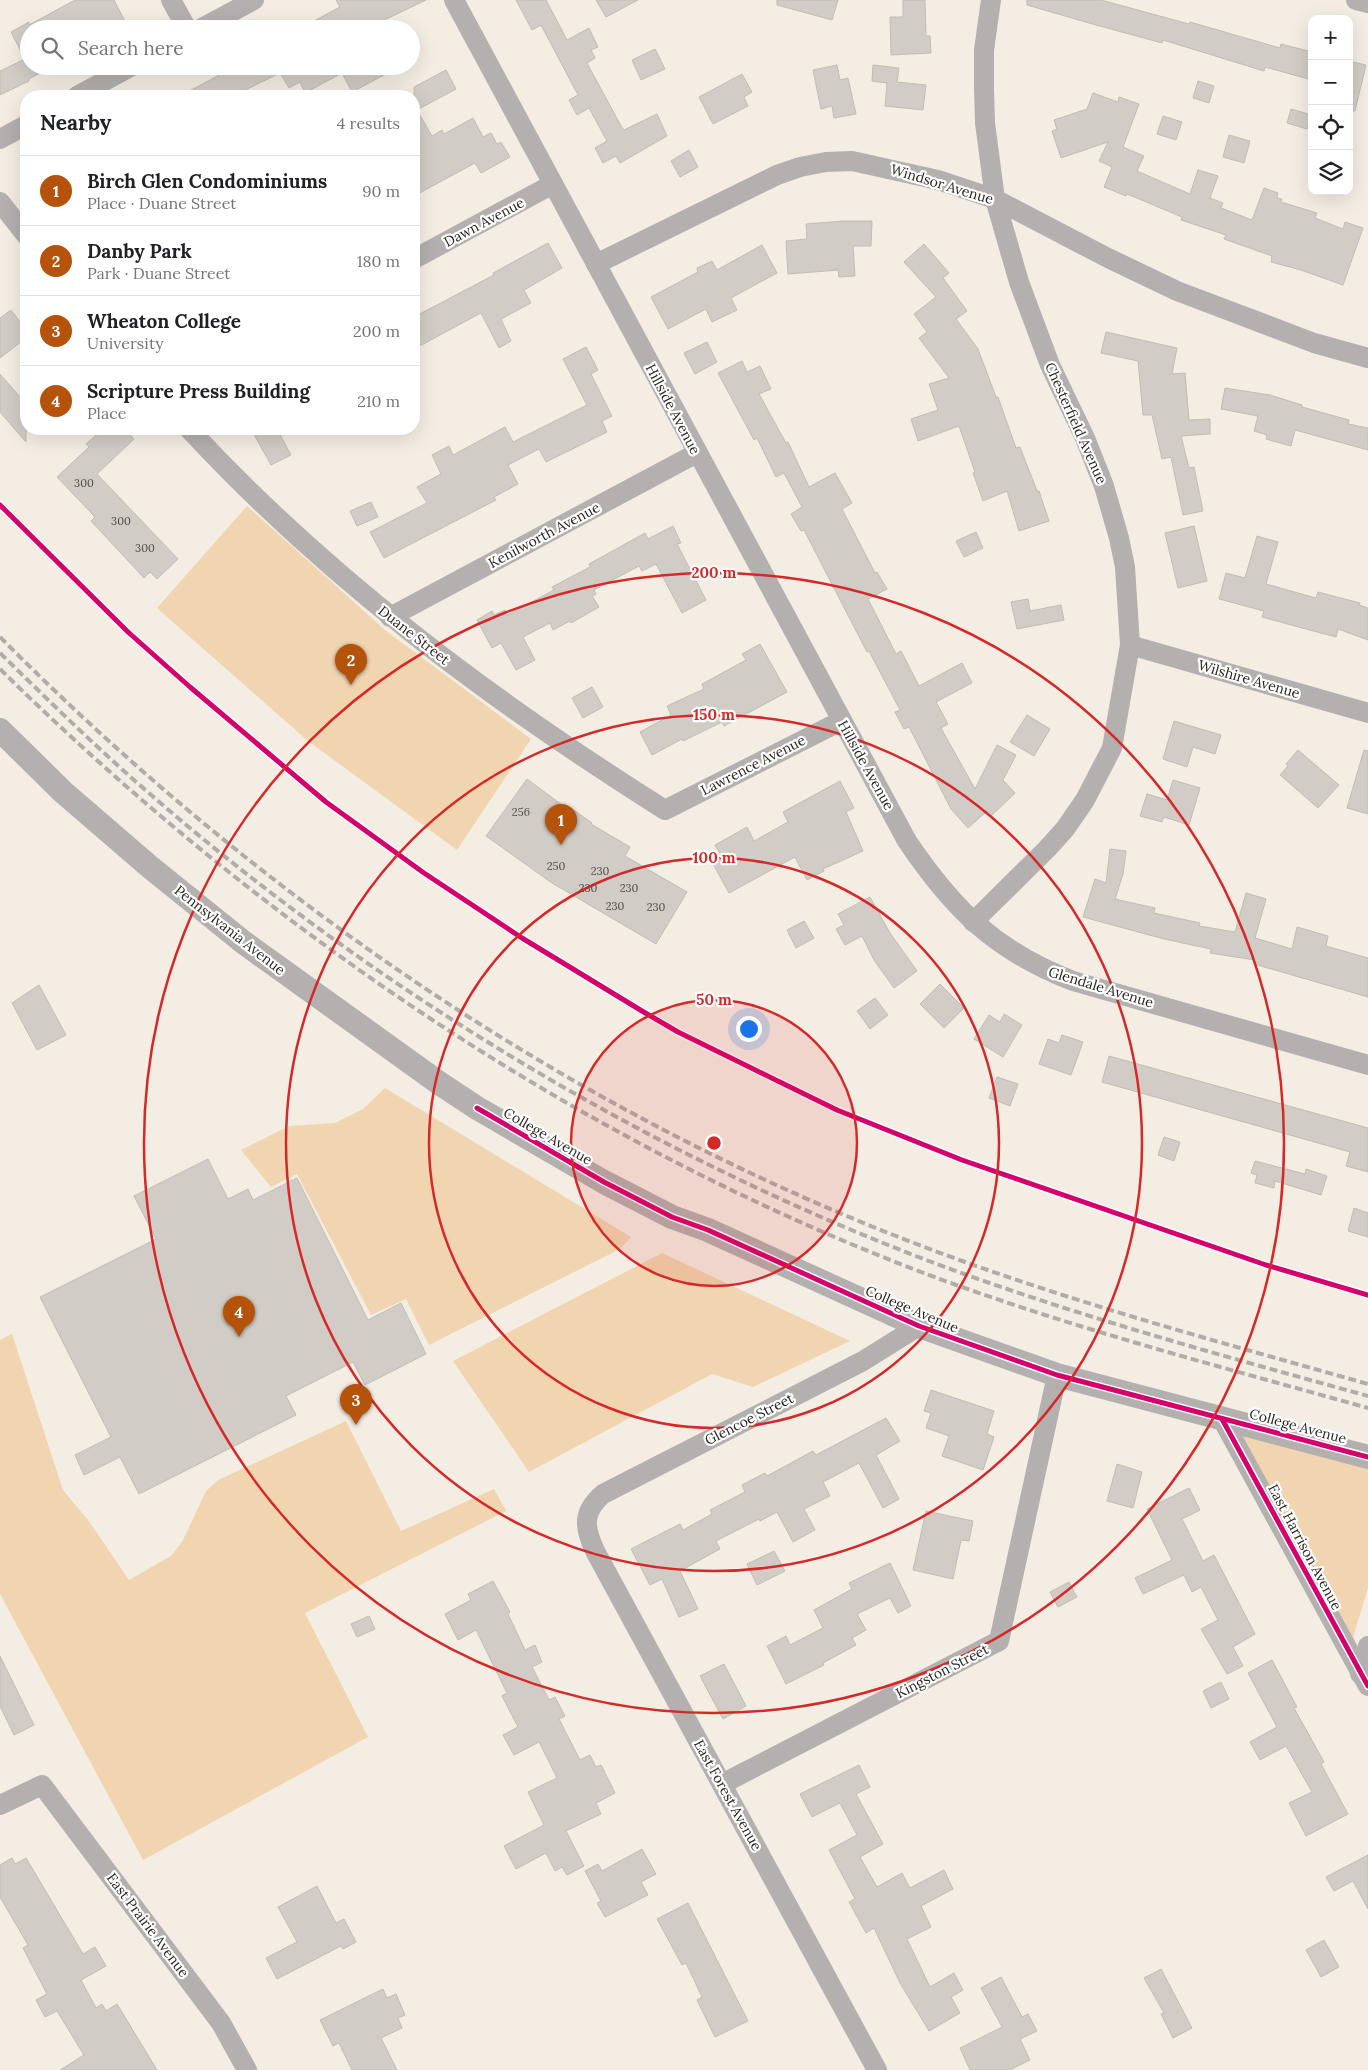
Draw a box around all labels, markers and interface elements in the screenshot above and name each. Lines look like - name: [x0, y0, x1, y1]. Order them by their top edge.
- map controls: [1308, 15, 1353, 195]
- button: +: [1308, 15, 1353, 60]
- search box: [20, 20, 420, 75]
- icon: search: [38, 34, 66, 62]
- text: Search here: [78, 36, 184, 60]
- button: −: [1308, 60, 1353, 105]
- button: locate: [1308, 105, 1353, 150]
- text: Nearby: [40, 109, 111, 136]
- text: 4 results: [337, 113, 400, 133]
- button: layers: [1308, 150, 1353, 195]
- street label: Windsor Avenue: [888, 160, 996, 208]
- text: Birch Glen Condominiums: [87, 169, 327, 193]
- text: 1: [53, 181, 59, 201]
- text: 90 m: [362, 181, 400, 201]
- text: Place · Duane Street: [87, 193, 236, 213]
- street label: Dawn Avenue: [441, 193, 528, 251]
- text: Danby Park: [87, 239, 192, 263]
- text: 2: [52, 251, 60, 271]
- text: 180 m: [357, 251, 400, 271]
- text: Park · Duane Street: [87, 263, 230, 283]
- text: Wheaton College: [87, 309, 241, 333]
- text: 3: [52, 321, 60, 341]
- text: 200 m: [353, 321, 400, 341]
- text: University: [87, 333, 164, 353]
- street label: Chesterfield Avenue: [1041, 360, 1111, 487]
- street label: Hillside Avenue: [642, 361, 705, 458]
- text: Scripture Press Building: [87, 379, 310, 403]
- text: 4: [52, 391, 60, 411]
- text: 210 m: [357, 391, 400, 411]
- text: Place: [87, 403, 126, 423]
- house number: 300: [74, 476, 94, 490]
- street label: Kenilworth Avenue: [485, 498, 603, 572]
- house number: 300: [111, 514, 131, 528]
- house number: 300: [135, 541, 155, 555]
- text: 200 m: [692, 563, 737, 582]
- street label: Duane Street: [375, 602, 454, 669]
- pin: 2: [335, 644, 367, 685]
- street label: Wilshire Avenue: [1196, 656, 1302, 702]
- text: 150 m: [693, 705, 735, 724]
- street label: Hillside Avenue: [834, 717, 898, 813]
- street label: Lawrence Avenue: [698, 731, 809, 799]
- pin: 1: [545, 804, 577, 845]
- house number: 256: [512, 805, 530, 819]
- text: 100 m: [693, 848, 736, 867]
- house number: 250: [547, 859, 566, 873]
- house number: 230: [591, 864, 610, 878]
- street label: Pennsylvania Avenue: [171, 881, 289, 979]
- house number: 230: [579, 881, 598, 895]
- house number: 230: [620, 881, 639, 895]
- house number: 230: [606, 899, 625, 913]
- house number: 230: [647, 900, 666, 914]
- street label: Glendale Avenue: [1046, 962, 1156, 1012]
- text: 50 m: [696, 990, 732, 1009]
- your location: [736, 1016, 762, 1042]
- street label: College Avenue: [500, 1103, 596, 1169]
- centre of rings: [705, 1134, 723, 1152]
- street label: College Avenue: [863, 1281, 962, 1337]
- pin: 4: [223, 1296, 255, 1337]
- pin: 3: [340, 1384, 372, 1425]
- street label: Glencoe Street: [702, 1389, 797, 1449]
- street label: College Avenue: [1248, 1404, 1349, 1448]
- street label: East Harrison Avenue: [1264, 1481, 1346, 1613]
- street label: Kingston Street: [893, 1640, 992, 1702]
- street label: East Forest Avenue: [690, 1736, 766, 1854]
- street label: East Prairie Avenue: [103, 1869, 193, 1981]

